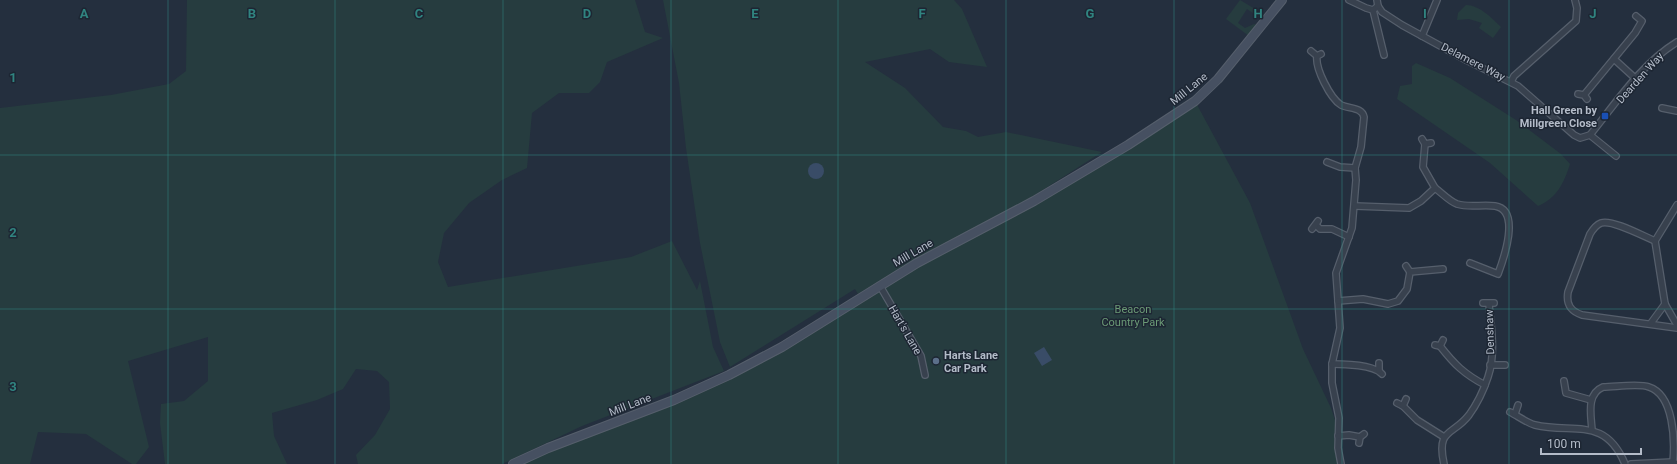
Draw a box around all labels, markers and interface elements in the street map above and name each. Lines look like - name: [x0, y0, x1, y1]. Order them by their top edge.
- text: A: [80, 6, 89, 21]
- text: B: [248, 6, 256, 21]
- text: C: [415, 6, 424, 21]
- text: D: [583, 6, 591, 21]
- text: E: [751, 6, 759, 21]
- text: F: [918, 6, 926, 21]
- text: G: [1086, 6, 1095, 21]
- text: H: [1253, 6, 1263, 21]
- text: I: [1423, 6, 1427, 21]
- text: J: [1589, 6, 1597, 21]
- street label: Delamere Way: [1439, 40, 1508, 84]
- street label: Dearden Way: [1614, 49, 1667, 106]
- text: 1: [9, 70, 17, 85]
- street label: Mill Lane: [1168, 70, 1210, 108]
- place label: Hall Green by Millgreen Close: [1520, 104, 1597, 130]
- marker: Hall Green by Millgreen Close: [1600, 111, 1610, 121]
- text: 2: [9, 225, 17, 240]
- street label: Mill Lane: [891, 236, 936, 270]
- street label: Hart's Lane: [886, 303, 924, 357]
- park label: Beacon Country Park: [1101, 303, 1165, 329]
- street label: Denshaw: [1483, 309, 1497, 355]
- place label: Harts Lane Car Park: [944, 349, 998, 375]
- marker: Harts Lane Car Park: [931, 356, 941, 366]
- text: 3: [9, 379, 17, 394]
- street label: Mill Lane: [607, 391, 653, 419]
- scale bar: [1541, 430, 1641, 456]
- text: 100 m: [1547, 437, 1581, 451]

